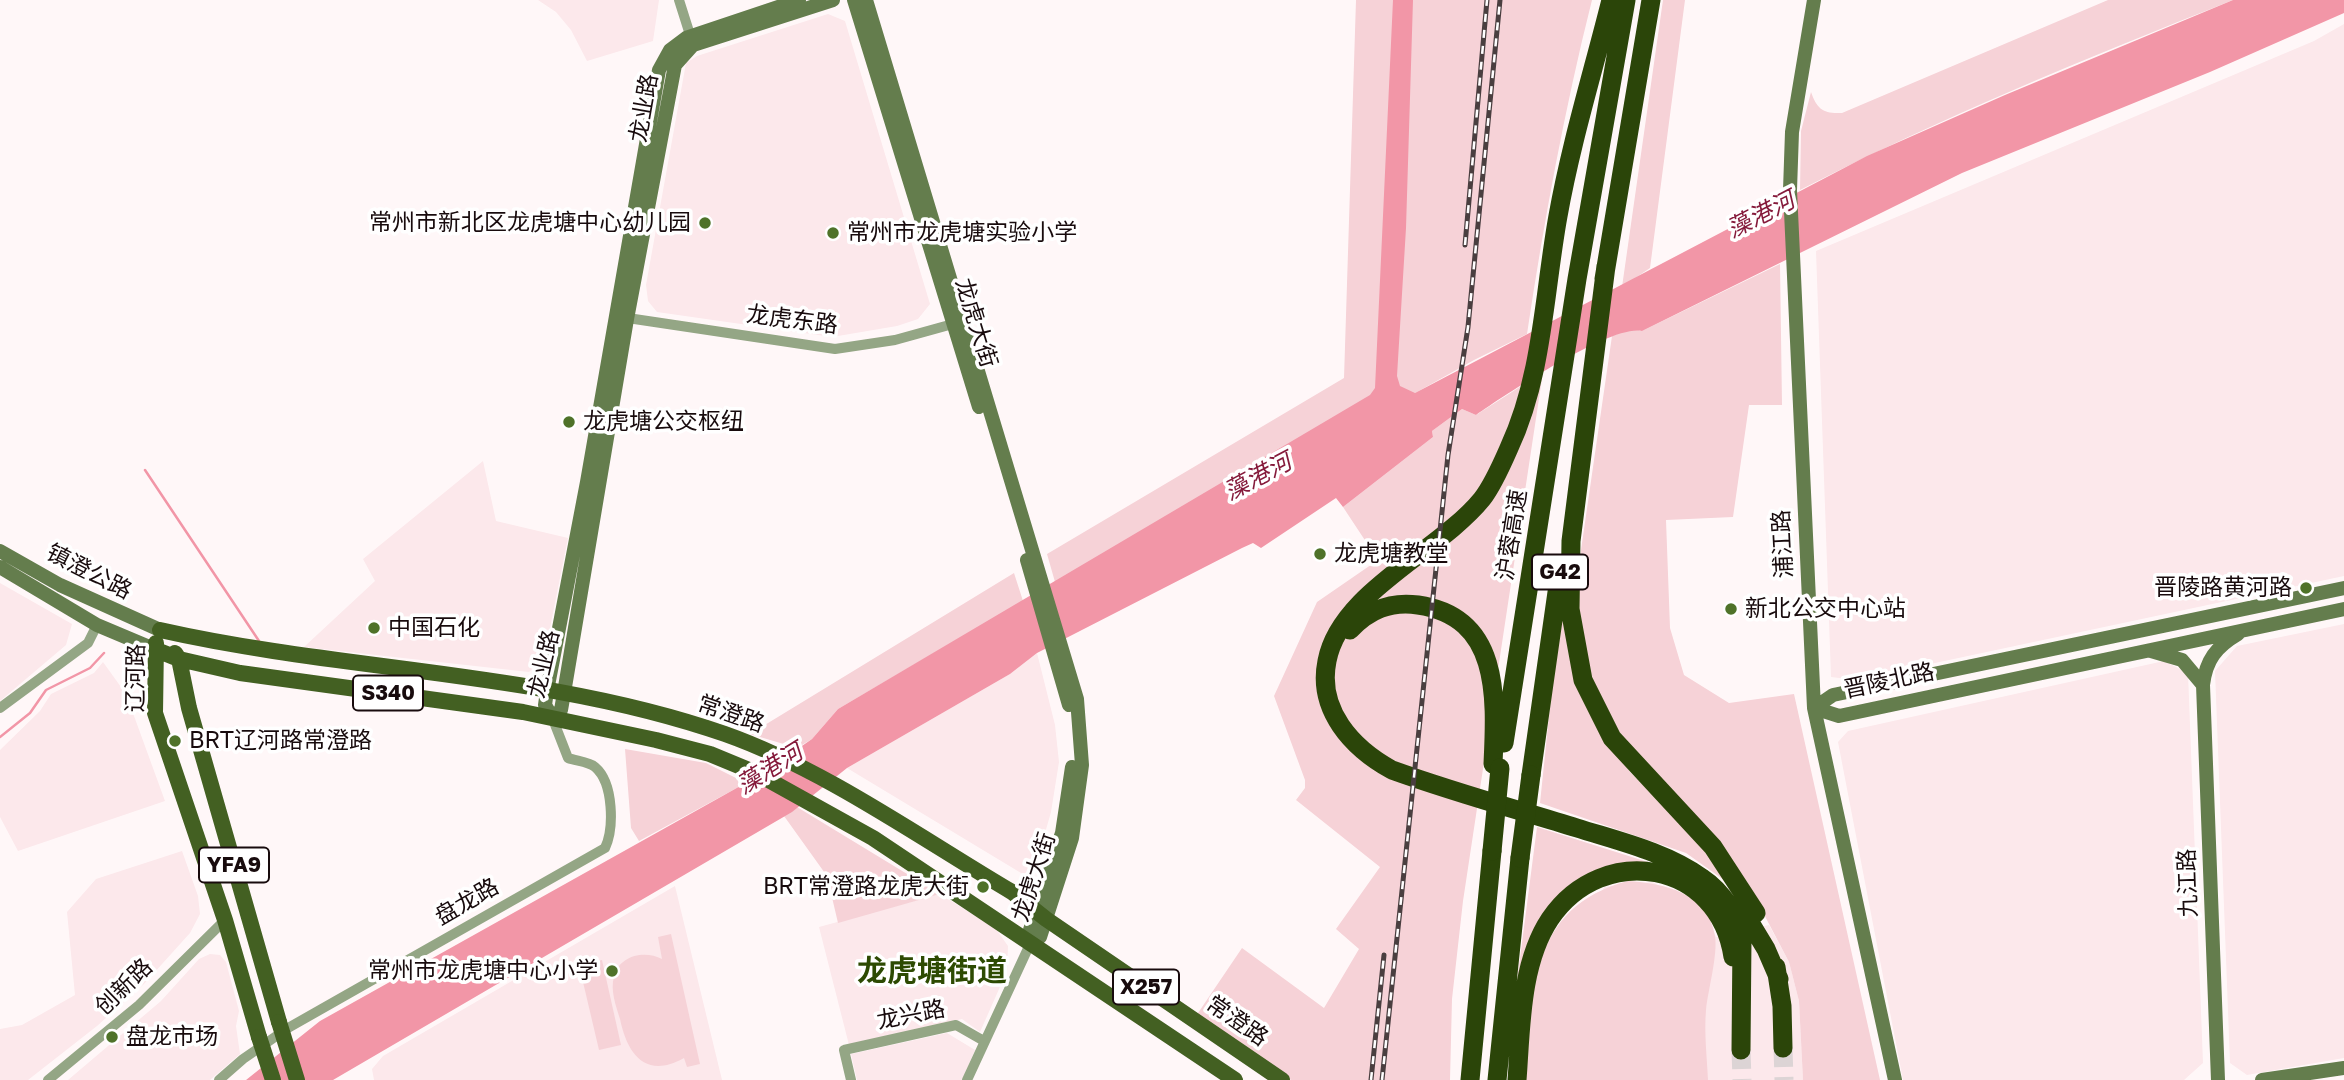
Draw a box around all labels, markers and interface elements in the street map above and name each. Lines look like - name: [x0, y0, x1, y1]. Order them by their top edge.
- street label: 龙业路: [624, 72, 664, 144]
- water label: 藻港河: [1722, 186, 1800, 244]
- place label: 常州市新北区龙虎塘中心幼儿园: [369, 209, 691, 237]
- marker: 常州市新北区龙虎塘中心幼儿园: [697, 215, 713, 231]
- place label: 常州市龙虎塘实验小学: [847, 219, 1077, 247]
- marker: 常州市龙虎塘实验小学: [825, 225, 841, 241]
- street label: 龙虎大街: [949, 275, 1003, 371]
- street label: 龙虎东路: [745, 301, 839, 339]
- place label: 龙虎塘公交枢纽: [583, 408, 744, 436]
- marker: 龙虎塘公交枢纽: [561, 414, 577, 430]
- water label: 藻港河: [1219, 447, 1297, 507]
- street label: 沪蓉高速: [1491, 487, 1533, 583]
- street label: 浦江路: [1767, 509, 1799, 579]
- street label: 镇澄公路: [42, 539, 136, 605]
- place label: 龙虎塘教堂: [1334, 540, 1449, 568]
- marker: 龙虎塘教堂: [1312, 546, 1328, 562]
- road number: G42: [1532, 554, 1588, 590]
- place label: 晋陵路黄河路: [2154, 574, 2292, 602]
- marker: 晋陵路黄河路: [2298, 580, 2314, 596]
- place label: 新北公交中心站: [1745, 595, 1906, 623]
- marker: 新北公交中心站: [1723, 601, 1739, 617]
- place label: 中国石化: [388, 614, 480, 642]
- marker: 中国石化: [366, 620, 382, 636]
- street label: 龙业路: [523, 627, 565, 701]
- street label: 辽河路: [122, 643, 150, 713]
- street label: 晋陵北路: [1841, 658, 1937, 704]
- road number: S340: [353, 676, 423, 710]
- street label: 常澄路: [694, 690, 768, 738]
- place label: BRT辽河路常澄路: [189, 727, 372, 755]
- marker: BRT辽河路常澄路: [167, 733, 183, 749]
- water label: 藻港河: [732, 738, 808, 800]
- street label: 龙虎大街: [1007, 829, 1061, 925]
- road number: YFA9: [199, 848, 269, 882]
- street label: 九江路: [2173, 848, 2203, 918]
- street label: 盘龙路: [430, 873, 504, 931]
- place label: BRT常澄路龙虎大街: [763, 873, 969, 901]
- marker: BRT常澄路龙虎大街: [975, 879, 991, 895]
- street label: 创新路: [90, 953, 158, 1021]
- district label: 龙虎塘街道: [857, 953, 1007, 989]
- place label: 常州市龙虎塘中心小学: [368, 957, 598, 985]
- marker: 常州市龙虎塘中心小学: [604, 963, 620, 979]
- road number: X257: [1113, 970, 1179, 1004]
- street label: 常澄路: [1201, 990, 1273, 1052]
- street label: 龙兴路: [875, 995, 947, 1035]
- place label: 盘龙市场: [126, 1023, 218, 1051]
- marker: 盘龙市场: [104, 1029, 120, 1045]

